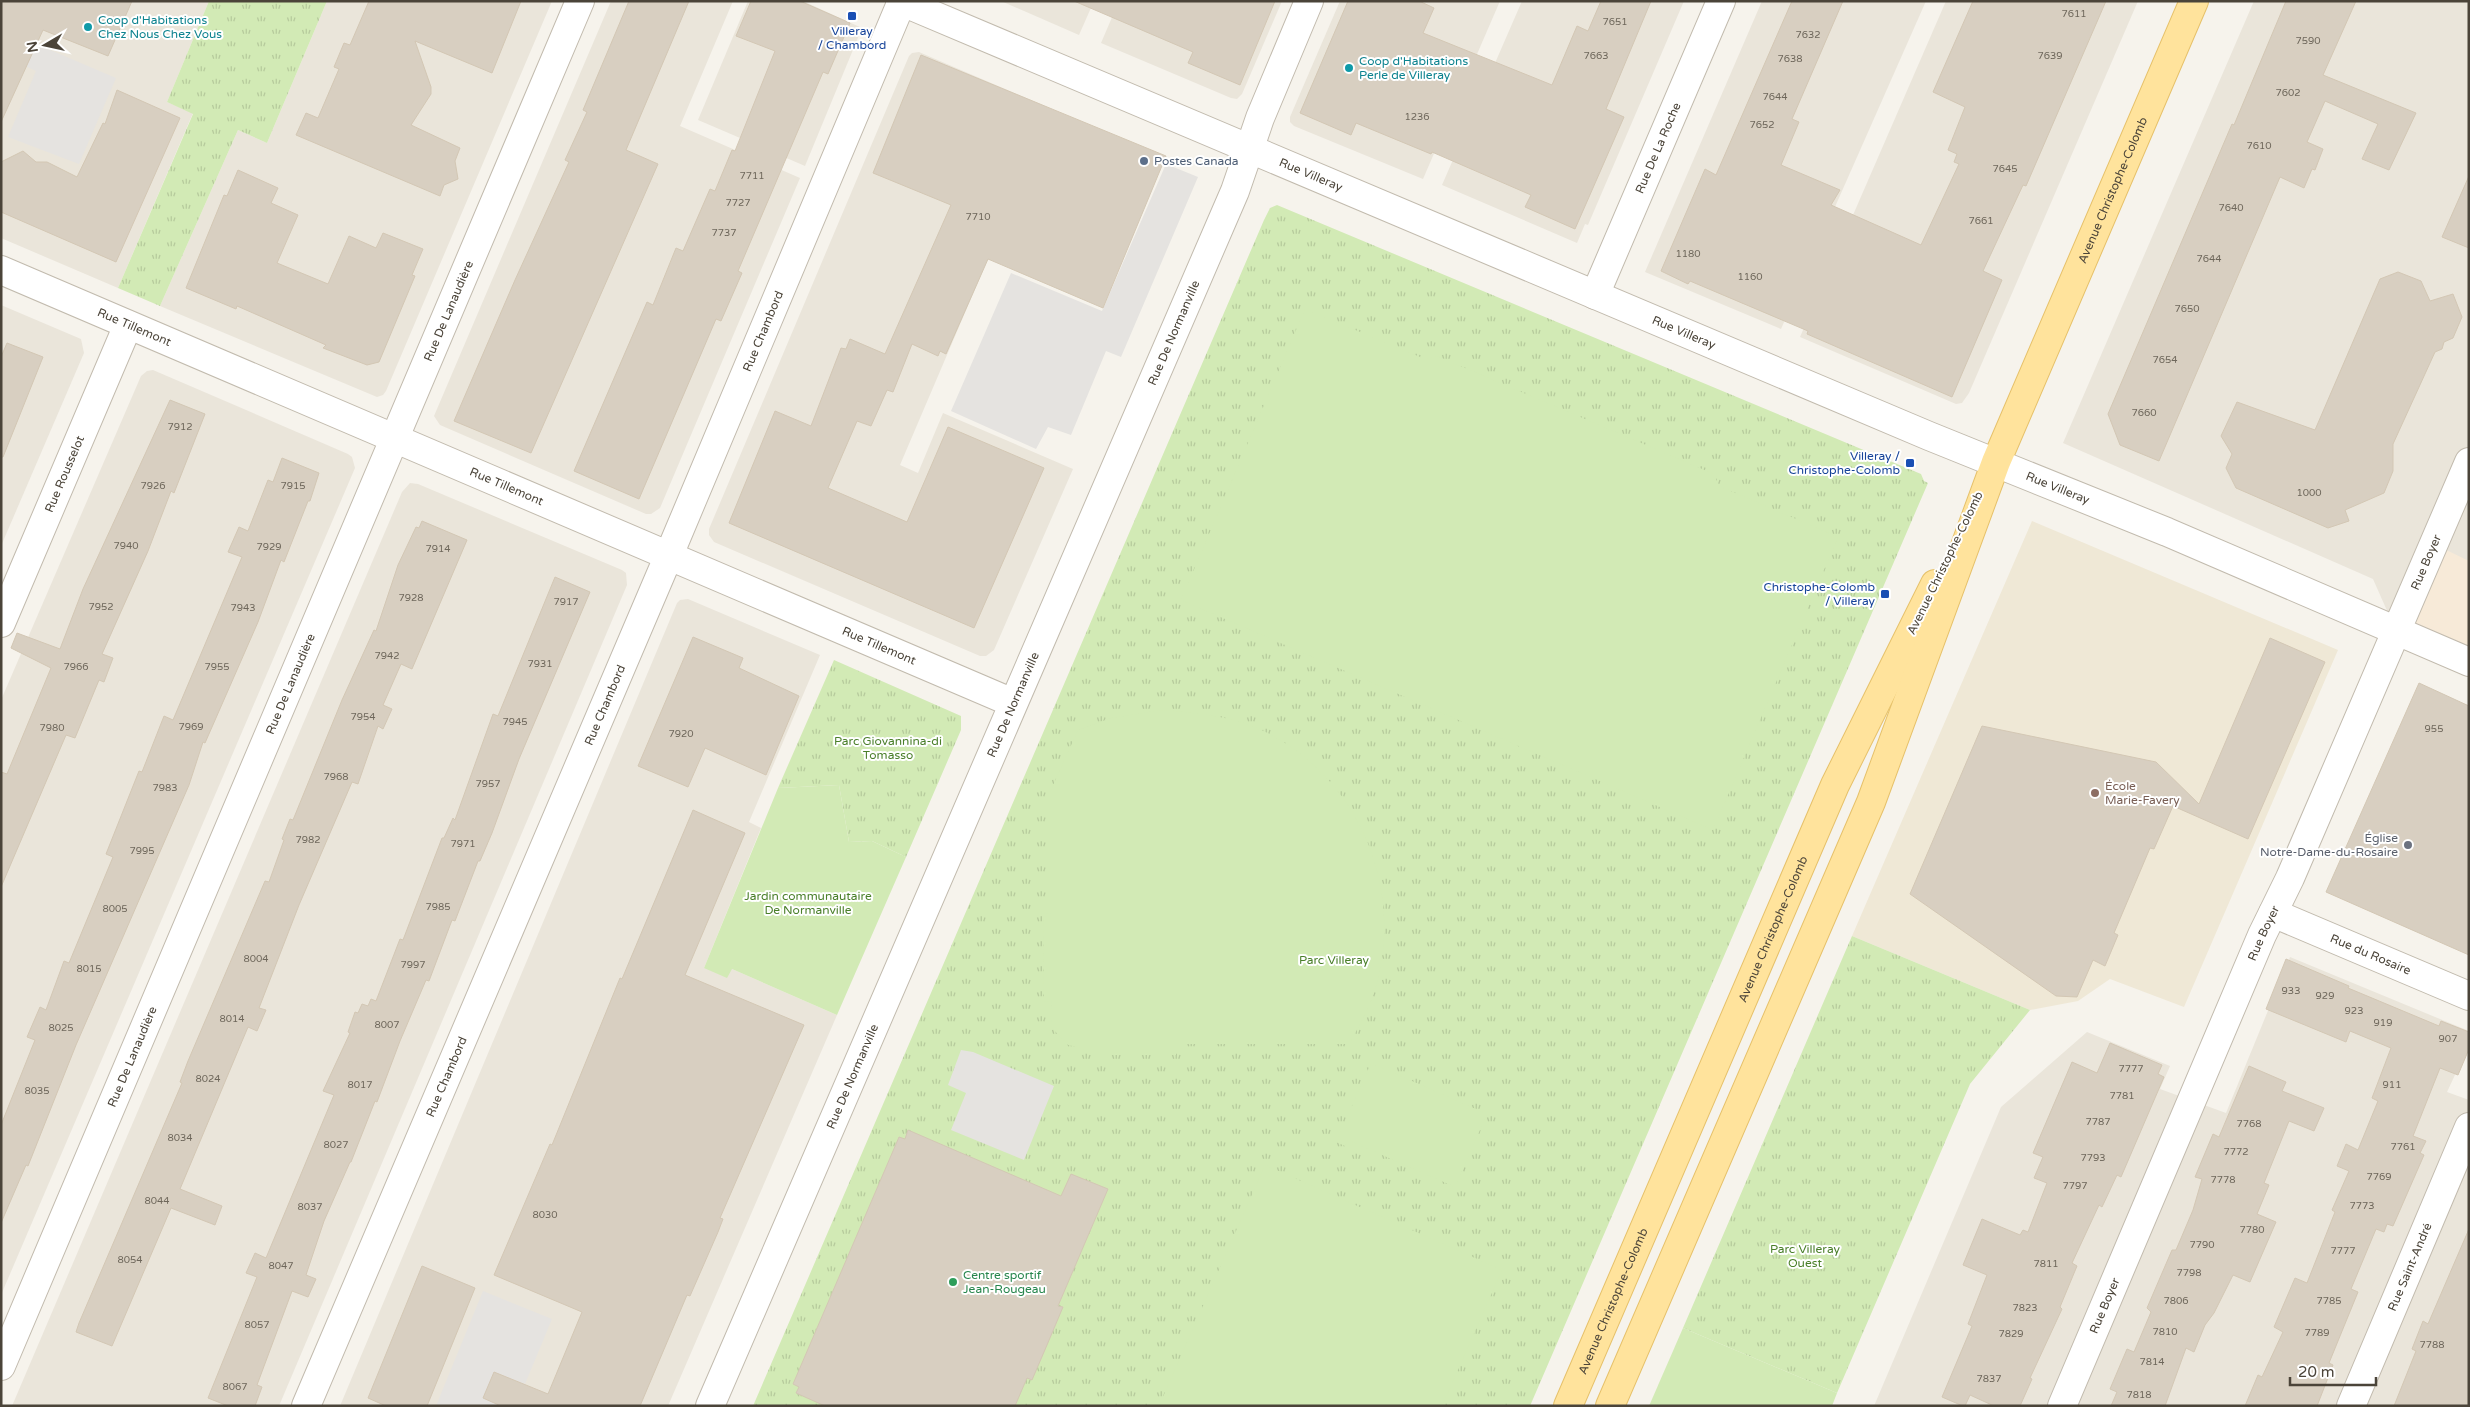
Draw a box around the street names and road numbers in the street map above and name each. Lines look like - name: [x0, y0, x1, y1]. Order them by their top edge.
- street label: Rue De La Roche: [1632, 100, 1684, 196]
- street label: Avenue Christophe-Colomb: [2075, 115, 2150, 266]
- street label: Rue Villeray: [1277, 155, 1345, 194]
- street label: Rue De Lanaudière: [421, 258, 476, 363]
- street label: Rue De Normanville: [1145, 278, 1203, 388]
- street label: Rue Chambord: [740, 289, 786, 374]
- street label: Rue Tillemont: [95, 305, 174, 349]
- street label: Rue Villeray: [1650, 313, 1718, 352]
- street label: Rue Rousselot: [42, 433, 87, 514]
- street label: Rue Tillemont: [468, 464, 546, 508]
- street label: Rue Villeray: [2024, 469, 2092, 507]
- street label: Avenue Christophe-Colomb: [1904, 489, 1986, 637]
- street label: Rue Boyer: [2408, 532, 2444, 592]
- street label: Rue Tillemont: [840, 624, 918, 668]
- street label: Rue De Lanaudière: [263, 631, 318, 736]
- street label: Rue De Normanville: [984, 650, 1042, 759]
- street label: Rue Chambord: [582, 663, 628, 747]
- street label: Avenue Christophe-Colomb: [1735, 854, 1811, 1004]
- street label: Rue Boyer: [2245, 903, 2282, 963]
- street label: Rue du Rosaire: [2328, 931, 2413, 978]
- street label: Rue De Lanaudière: [105, 1004, 160, 1109]
- street label: Rue De Normanville: [824, 1022, 881, 1131]
- street label: Rue Chambord: [423, 1034, 470, 1119]
- street label: Rue Saint-André: [2385, 1221, 2435, 1313]
- street label: Avenue Christophe-Colomb: [1575, 1226, 1651, 1377]
- street label: Rue Boyer: [2087, 1275, 2123, 1336]

